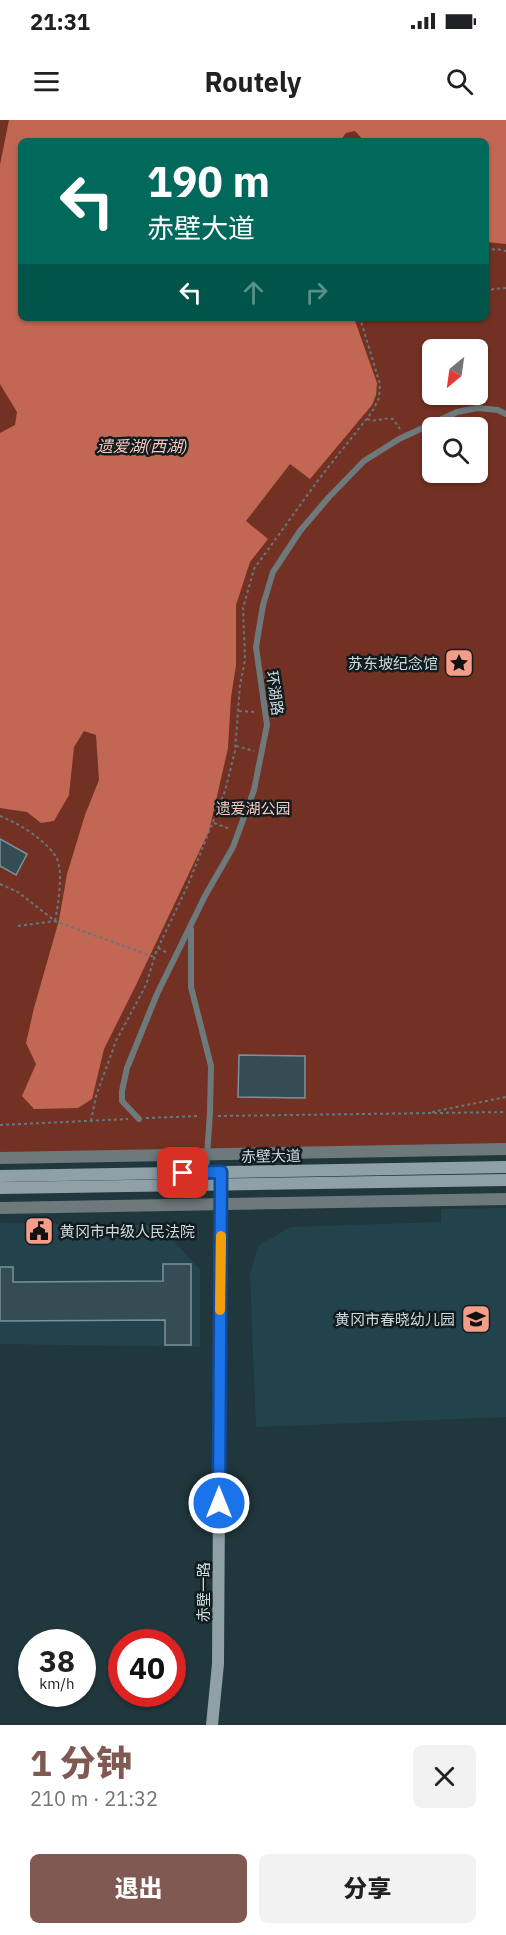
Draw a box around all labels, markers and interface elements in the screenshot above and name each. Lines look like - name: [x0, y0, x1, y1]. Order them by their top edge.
- text: 21:31: [30, 7, 90, 36]
- text: Routely: [205, 64, 301, 99]
- icon: menu: [30, 65, 63, 98]
- icon: search: [443, 65, 476, 98]
- text: 190 m: [147, 154, 270, 209]
- icon: left: [48, 162, 126, 240]
- text: 赤壁大道: [147, 210, 255, 245]
- icon: left: [174, 276, 207, 309]
- icon: ahead: [237, 276, 270, 309]
- icon: right: [300, 276, 333, 309]
- north arrow: [422, 339, 488, 405]
- map controls: [422, 339, 488, 483]
- button: search: [422, 417, 488, 483]
- water label: 遗爱湖(西湖): [97, 436, 187, 456]
- place icon: 苏东坡纪念馆: [443, 647, 475, 679]
- place label: 苏东坡纪念馆: [348, 654, 438, 673]
- street label: 环湖路: [262, 669, 288, 717]
- park label: 遗爱湖公园: [215, 799, 291, 818]
- street label: 赤壁大道: [241, 1146, 301, 1166]
- pin: [157, 1147, 208, 1198]
- icon: arrive: [166, 1156, 199, 1189]
- public building icon: 黄冈市中级人民法院: [23, 1215, 55, 1247]
- place label: 黄冈市中级人民法院: [60, 1222, 195, 1241]
- school or university icon: 黄冈市春晓幼儿园: [460, 1303, 492, 1335]
- place label: 黄冈市春晓幼儿园: [335, 1310, 455, 1329]
- position arrow: [187, 1471, 251, 1535]
- street label: 赤壁一路: [194, 1562, 213, 1622]
- speed limit sign: 40: [108, 1629, 186, 1707]
- text: 38: [39, 1641, 75, 1680]
- text: km/h: [39, 1674, 75, 1693]
- text: 1 分钟: [30, 1739, 132, 1786]
- button: close: [413, 1745, 476, 1808]
- text: 210 m · 21:32: [30, 1785, 158, 1812]
- button: 退出: [30, 1854, 247, 1923]
- button: 分享: [259, 1854, 476, 1923]

